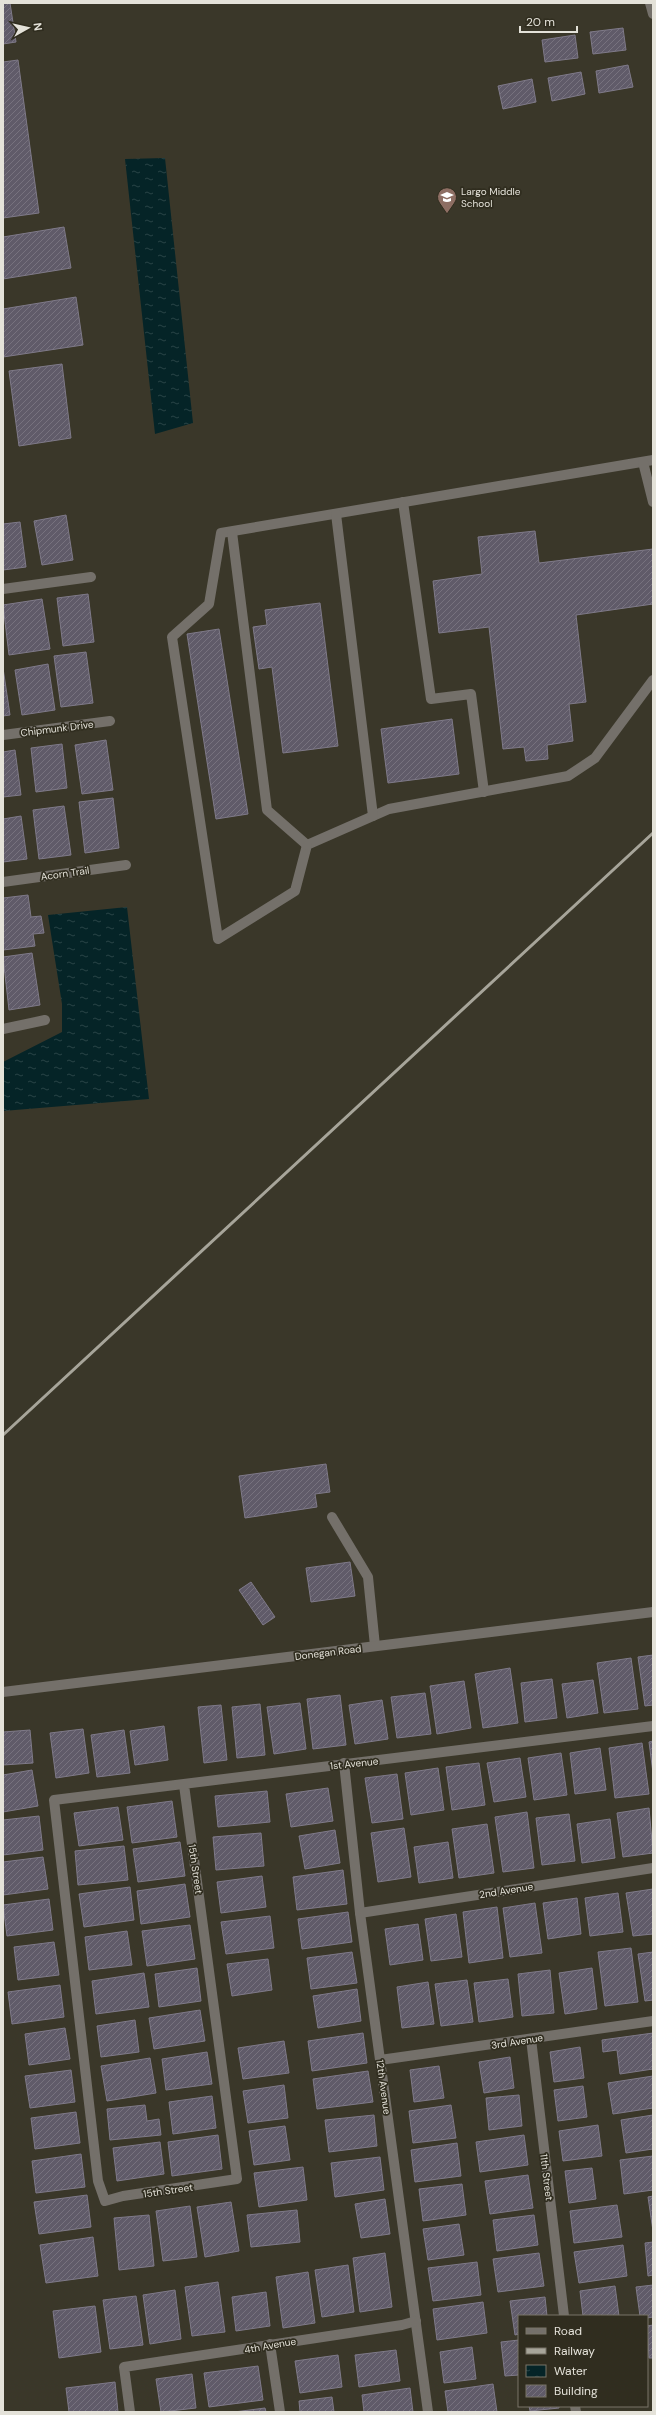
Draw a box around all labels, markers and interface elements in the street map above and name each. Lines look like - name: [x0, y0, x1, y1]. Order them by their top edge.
- north arrow: [8, 8, 48, 48]
- scale bar: [520, 8, 577, 34]
- text: 20 m: [526, 14, 555, 30]
- text: N: [30, 22, 45, 32]
- place label: Largo Middle School: [461, 185, 521, 210]
- school or university icon: Largo Middle School: [436, 186, 458, 214]
- street label: Chipmunk Drive: [20, 718, 95, 739]
- street label: Acorn Trail: [40, 864, 90, 883]
- street label: Donegan Road: [294, 1642, 362, 1663]
- street label: 1st Avenue: [329, 1754, 379, 1772]
- street label: 15th Street: [186, 1843, 205, 1895]
- street label: 2nd Avenue: [478, 1880, 534, 1901]
- street label: 3rd Avenue: [490, 2031, 544, 2052]
- street label: 12th Avenue: [373, 2059, 394, 2116]
- street label: 11th Street: [537, 2153, 556, 2201]
- street label: 15th Street: [142, 2181, 194, 2200]
- legend: [518, 2315, 648, 2407]
- text: Road: [554, 2323, 582, 2339]
- street label: 4th Avenue: [243, 2334, 297, 2356]
- text: Railway: [554, 2343, 595, 2359]
- text: Water: [554, 2363, 588, 2379]
- text: Building: [554, 2383, 598, 2399]

